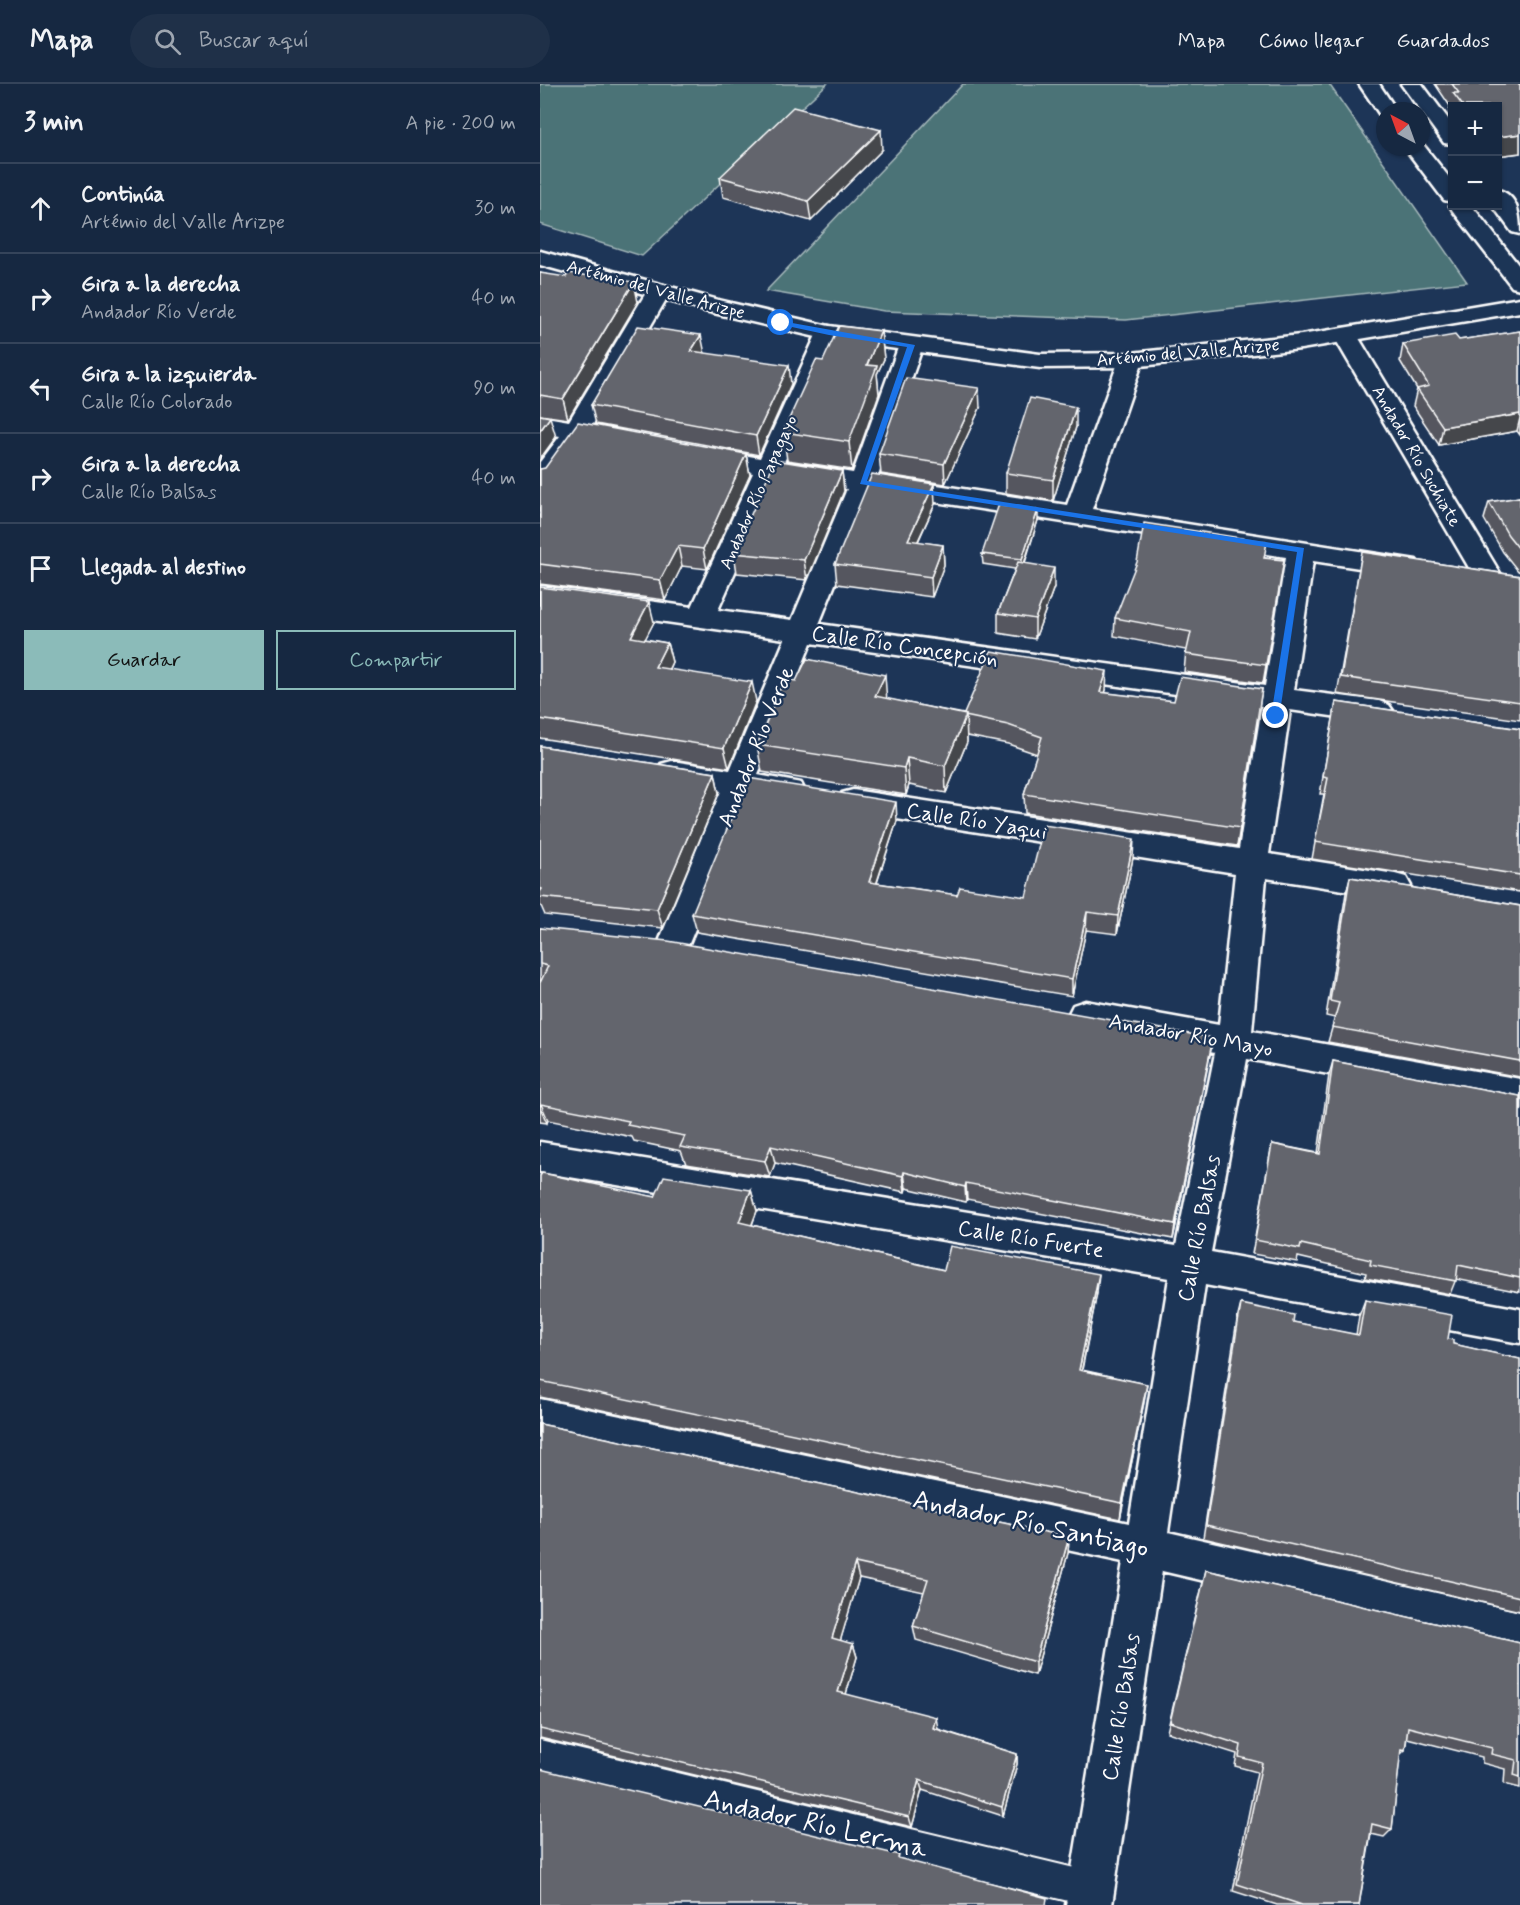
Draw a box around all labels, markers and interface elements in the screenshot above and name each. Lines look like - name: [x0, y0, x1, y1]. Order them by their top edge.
- search box: [130, 14, 550, 68]
- text: Mapa: [30, 23, 94, 60]
- icon: search: [151, 25, 184, 58]
- text: Buscar aquí: [199, 27, 309, 55]
- text: Mapa: [1178, 27, 1226, 55]
- text: Cómo llegar: [1259, 27, 1364, 55]
- text: Guardados: [1397, 27, 1490, 55]
- north arrow: [1376, 102, 1430, 156]
- map controls: [1448, 102, 1502, 210]
- button: +: [1448, 102, 1502, 156]
- text: 3 min: [24, 106, 84, 140]
- text: A pie · 200 m: [405, 110, 516, 137]
- button: −: [1448, 156, 1502, 210]
- text: Continúa: [81, 181, 165, 209]
- icon: ahead: [24, 192, 57, 225]
- text: 30 m: [474, 195, 516, 222]
- text: Artémio del Valle Arizpe: [81, 209, 285, 236]
- street label: Artémio del Valle Arizpe: [564, 255, 748, 325]
- text: Gira a la derecha: [81, 271, 241, 299]
- icon: right: [24, 282, 57, 315]
- text: 40 m: [472, 285, 516, 312]
- text: Andador Río Verde: [81, 299, 236, 326]
- route start: [767, 309, 793, 335]
- street label: Artémio del Valle Arizpe: [1096, 333, 1281, 373]
- text: Gira a la izquierda: [81, 361, 256, 389]
- icon: left: [24, 372, 57, 405]
- text: 90 m: [473, 375, 516, 402]
- street label: Andador Río Suchiate: [1366, 381, 1466, 532]
- text: Calle Río Colorado: [81, 389, 232, 416]
- street label: Andador Río Papagayo: [714, 412, 805, 574]
- text: Gira a la derecha: [81, 451, 241, 479]
- icon: right: [24, 462, 57, 495]
- text: 40 m: [472, 465, 516, 492]
- text: Calle Río Balsas: [81, 479, 217, 506]
- icon: arrive: [24, 552, 57, 585]
- text: Llegada al destino: [81, 554, 246, 582]
- street label: Calle Río Concepción: [810, 620, 1000, 674]
- button: Guardar: [24, 630, 264, 690]
- button: Compartir: [276, 630, 516, 690]
- street label: Andador Río Verde: [712, 662, 802, 831]
- route end: [1262, 702, 1288, 728]
- street label: Calle Río Yaqui: [904, 797, 1049, 847]
- street label: Andador Río Mayo: [1106, 1008, 1275, 1064]
- street label: Calle Río Balsas: [1172, 1152, 1228, 1304]
- street label: Calle Río Fuerte: [956, 1215, 1106, 1265]
- street label: Andador Río Santiago: [909, 1482, 1152, 1567]
- street label: Calle Río Balsas: [1096, 1631, 1148, 1783]
- street label: Andador Río Lerma: [701, 1782, 931, 1867]

